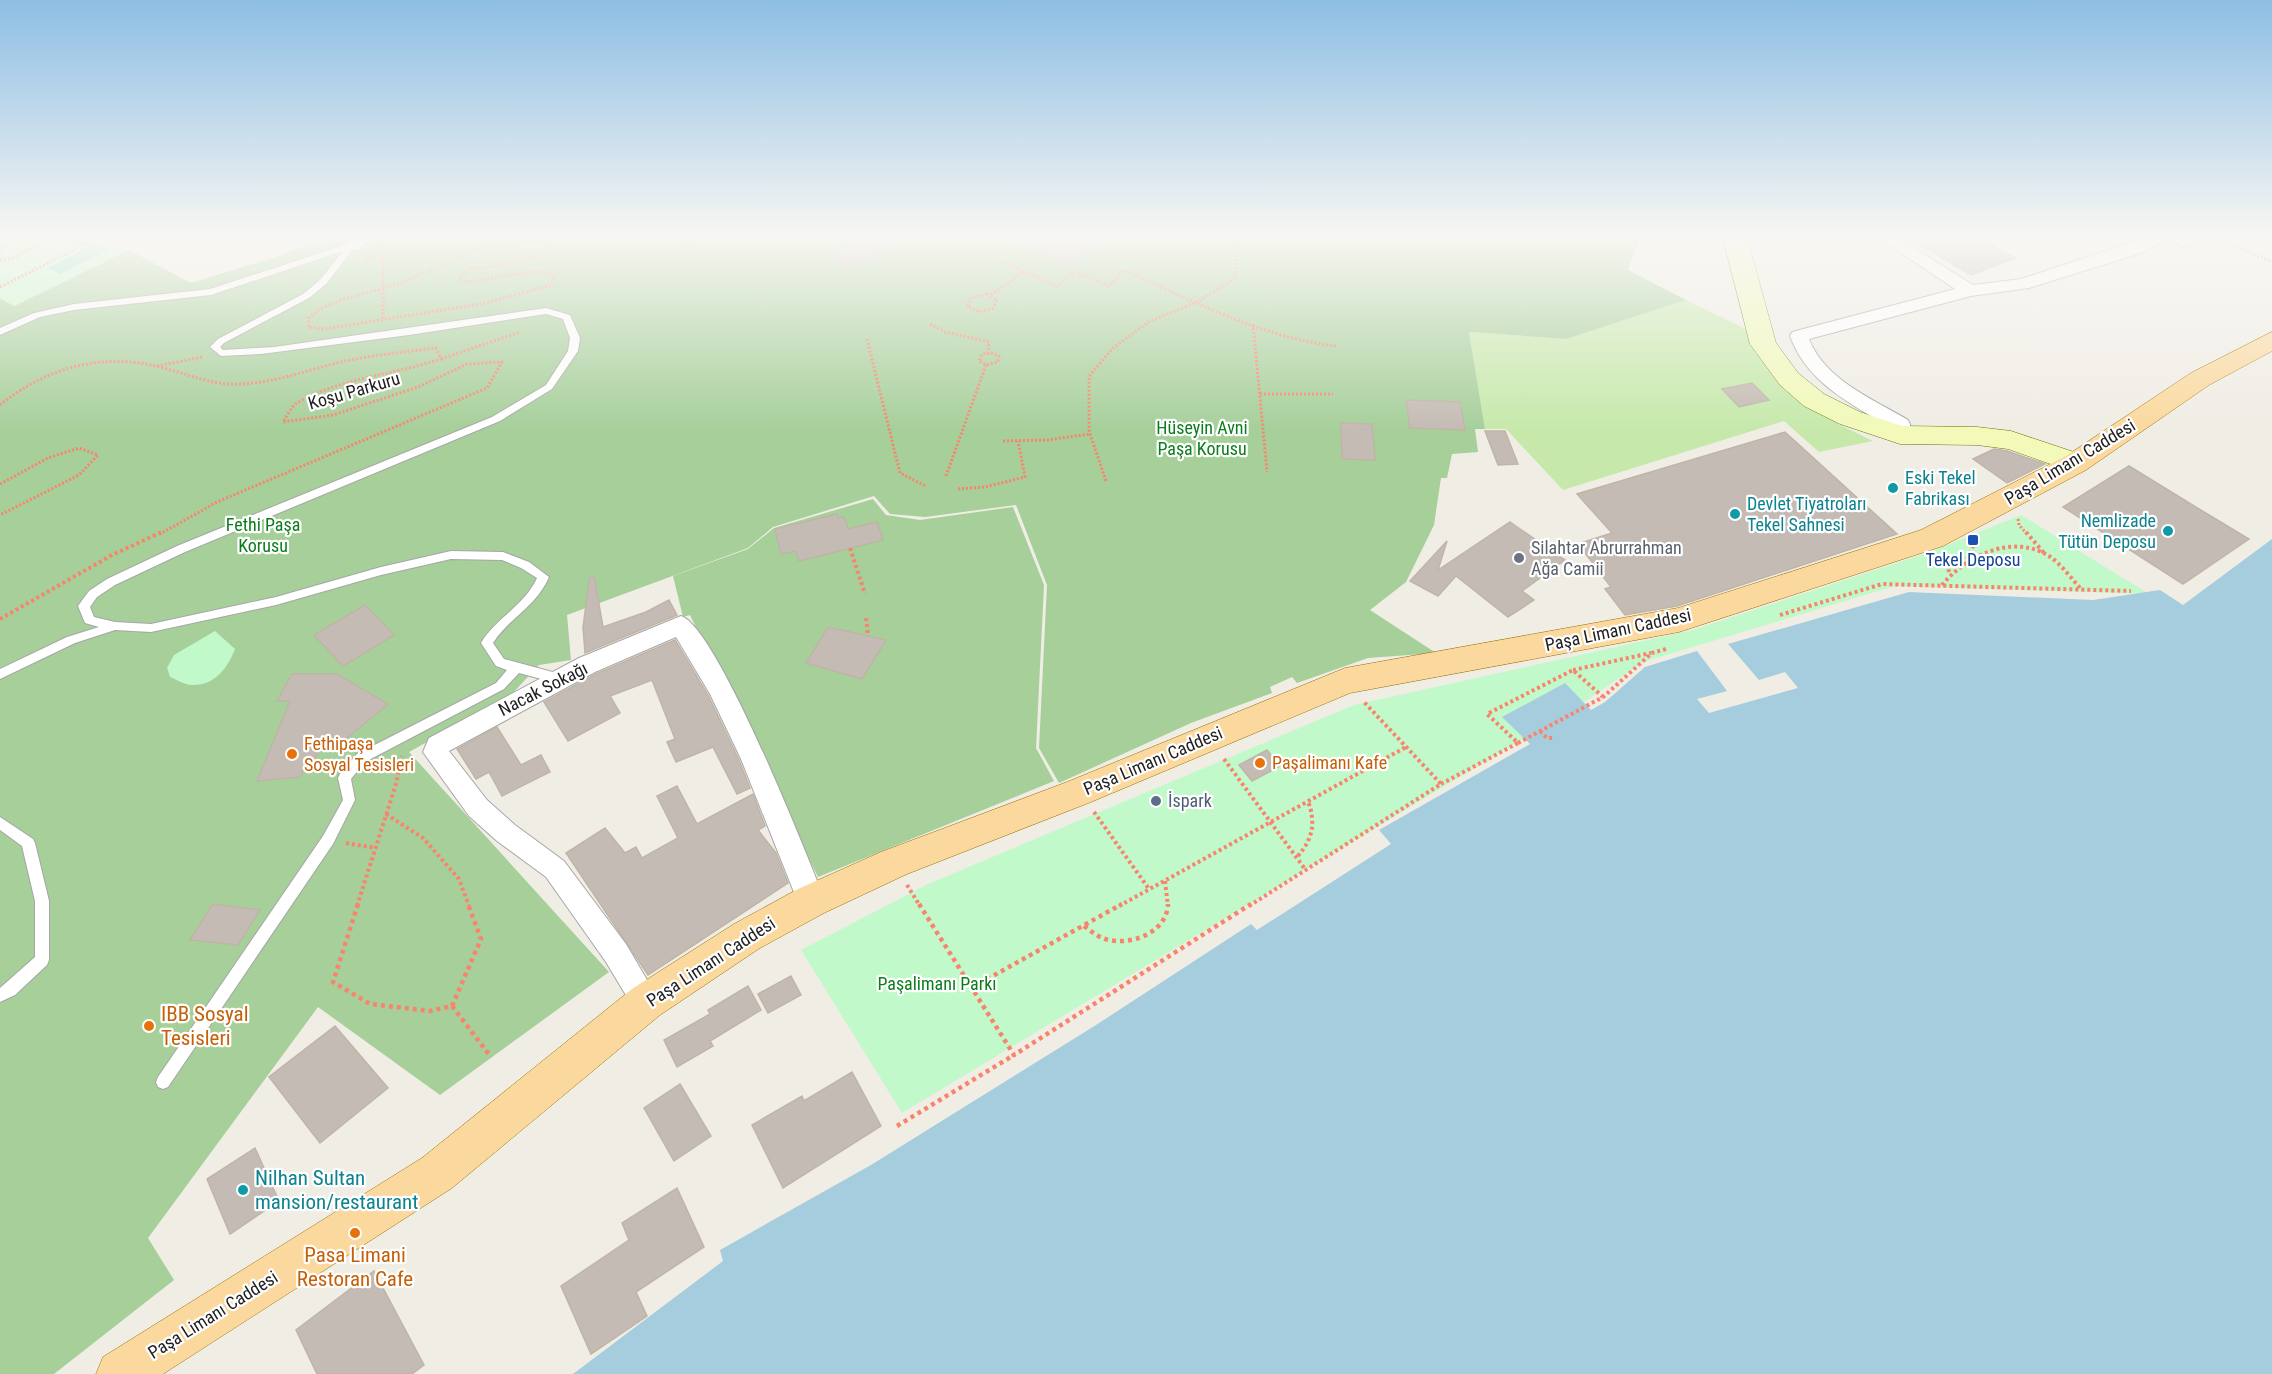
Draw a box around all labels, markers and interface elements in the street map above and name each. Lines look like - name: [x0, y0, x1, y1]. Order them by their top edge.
- street label: Koşu Parkuru: [305, 367, 402, 414]
- street label: Paşa Limanı Caddesi: [2001, 414, 2139, 509]
- park label: Hüseyin Avni Paşa Korusu: [1156, 417, 1248, 459]
- place label: Eski Tekel Fabrikası: [1905, 467, 1976, 509]
- marker: Eski Tekel Fabrikası: [1886, 481, 1900, 495]
- place label: Devlet Tiyatroları Tekel Sahnesi: [1747, 493, 1867, 535]
- marker: Devlet Tiyatroları Tekel Sahnesi: [1728, 507, 1742, 521]
- place label: Nemlizade Tütün Deposu: [2058, 510, 2156, 552]
- park label: Fethi Paşa Korusu: [226, 514, 300, 556]
- marker: Nemlizade Tütün Deposu: [2161, 524, 2175, 538]
- marker: Tekel Deposu: [1966, 533, 1980, 547]
- place label: Silahtar Abrurrahman Ağa Camii: [1531, 537, 1682, 579]
- place label: Tekel Deposu: [1925, 549, 2021, 570]
- marker: Silahtar Abrurrahman Ağa Camii: [1512, 551, 1526, 565]
- street label: Paşa Limanı Caddesi: [1543, 604, 1693, 655]
- street label: Nacak Sokağı: [495, 657, 591, 720]
- street label: Paşa Limanı Caddesi: [1080, 722, 1225, 799]
- place label: Fethipaşa Sosyal Tesisleri: [304, 733, 414, 775]
- marker: Fethipaşa Sosyal Tesisleri: [285, 747, 299, 761]
- place label: Paşalimanı Kafe: [1272, 752, 1387, 773]
- marker: Paşalimanı Kafe: [1253, 756, 1267, 770]
- place label: İspark: [1168, 790, 1212, 811]
- marker: İspark: [1149, 794, 1163, 808]
- street label: Paşa Limanı Caddesi: [643, 912, 779, 1011]
- park label: Paşalimanı Parkı: [877, 973, 997, 994]
- place label: IBB Sosyal Tesisleri: [161, 1002, 248, 1050]
- marker: IBB Sosyal Tesisleri: [142, 1019, 156, 1033]
- place label: Nilhan Sultan mansion/restaurant: [255, 1166, 418, 1214]
- marker: Nilhan Sultan mansion/restaurant: [236, 1183, 250, 1197]
- marker: Pasa Limani Restoran Cafe: [348, 1226, 362, 1240]
- place label: Pasa Limani Restoran Cafe: [297, 1243, 413, 1291]
- street label: Paşa Limanı Caddesi: [144, 1266, 281, 1363]

